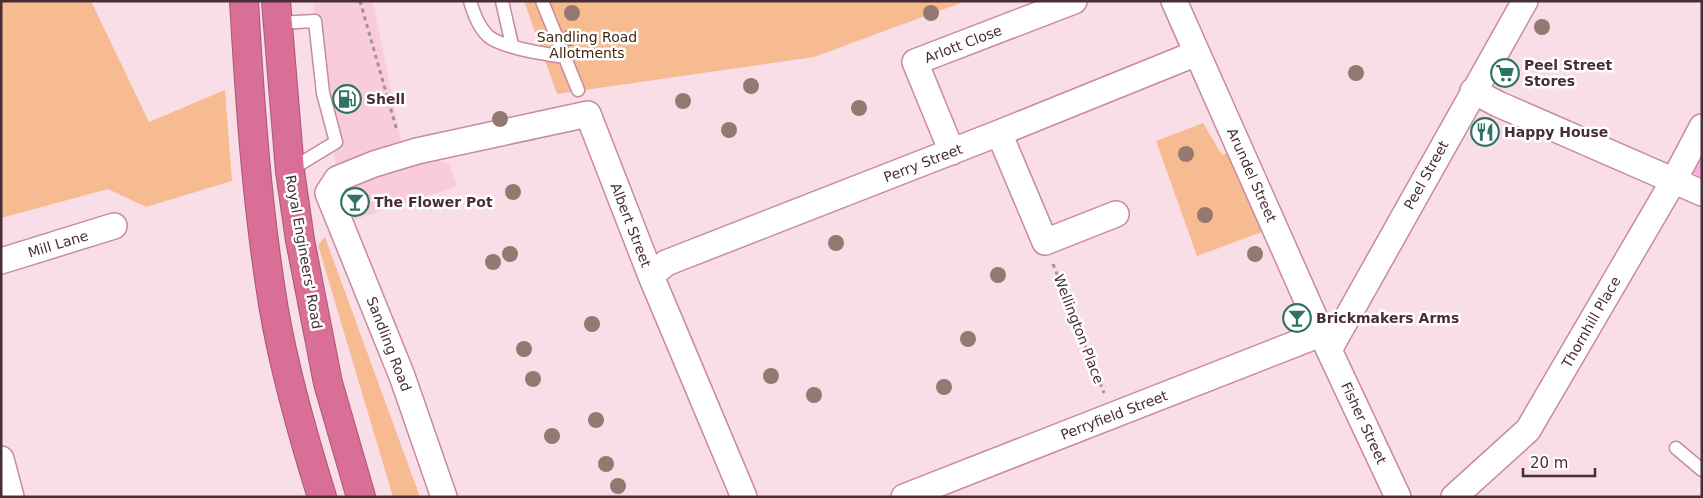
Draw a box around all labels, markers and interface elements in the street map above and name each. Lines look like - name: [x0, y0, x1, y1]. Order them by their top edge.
- street label: Arlott Close: [922, 22, 1004, 66]
- park label: Sandling Road Allotments: [537, 29, 637, 61]
- place label: Peel Street Stores: [1524, 57, 1613, 89]
- supermarket icon: Peel Street Stores: [1490, 58, 1520, 88]
- fuel station icon: Shell: [332, 84, 362, 114]
- place label: Shell: [366, 91, 405, 107]
- restaurant icon: Happy House: [1470, 117, 1500, 147]
- place label: Happy House: [1504, 124, 1608, 140]
- street label: Arundel Street: [1224, 125, 1280, 225]
- street label: Peel Street: [1401, 137, 1452, 212]
- street label: Perry Street: [881, 140, 965, 185]
- street label: Royal Engineers' Road: [283, 174, 325, 330]
- street label: Albert Street: [608, 180, 655, 270]
- bar icon: The Flower Pot: [340, 187, 370, 217]
- place label: The Flower Pot: [374, 194, 493, 210]
- street label: Mill Lane: [26, 227, 90, 261]
- street label: Wellington Place: [1051, 272, 1107, 386]
- street label: Thornhill Place: [1558, 274, 1624, 371]
- street label: Sandling Road: [364, 294, 414, 394]
- bar icon: Brickmakers Arms: [1282, 303, 1312, 333]
- place label: Brickmakers Arms: [1316, 310, 1459, 326]
- street label: Fisher Street: [1338, 380, 1390, 467]
- street label: Perryfield Street: [1058, 387, 1170, 443]
- scale bar: [1523, 446, 1596, 478]
- text: 20 m: [1530, 454, 1568, 472]

